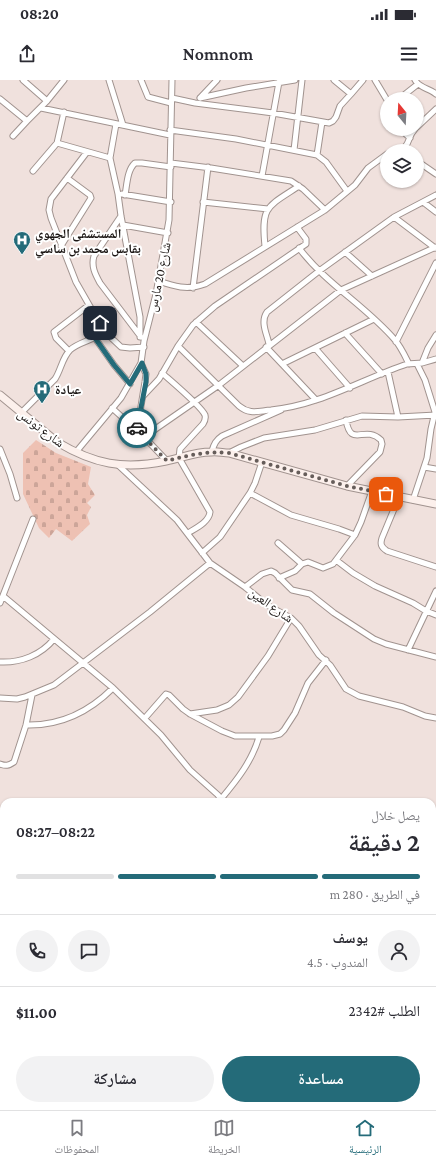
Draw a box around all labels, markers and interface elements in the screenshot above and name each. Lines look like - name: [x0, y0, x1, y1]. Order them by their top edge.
- text: 08:20: [20, 6, 59, 22]
- icon: share: [16, 43, 38, 65]
- icon: menu: [398, 43, 420, 65]
- text: Nomnom: [183, 44, 253, 64]
- north arrow: [380, 92, 424, 136]
- map controls: [380, 92, 424, 188]
- button: layers: [380, 144, 424, 188]
- place label: المستشفى الجهوي بقابس محمد بن ساسي: [35, 226, 141, 259]
- hospital icon: المستشفى الجهوي بقابس محمد بن ساسي: [12, 230, 32, 255]
- street label: شارع 20 مارس: [144, 241, 176, 313]
- pin: [83, 306, 117, 340]
- icon: home: [89, 312, 111, 334]
- hospital icon: عيادة: [32, 379, 52, 404]
- place label: عيادة: [55, 382, 82, 397]
- street label: شارع تونس: [14, 406, 67, 452]
- courier: [117, 408, 157, 448]
- icon: car: [126, 417, 148, 439]
- pin: [369, 477, 403, 511]
- icon: bag: [375, 483, 397, 505]
- street label: شارع العين: [245, 584, 296, 627]
- text: يصل خلال: [371, 808, 420, 823]
- text: 08:22–08:27: [16, 824, 95, 840]
- text: 2 دقيقة: [348, 828, 420, 857]
- text: في الطريق · 280 m: [330, 887, 420, 902]
- button: phone: [16, 930, 58, 972]
- button: chat: [68, 930, 110, 972]
- text: يوسف: [333, 930, 368, 946]
- button: person: [378, 930, 420, 972]
- text: المندوب · 4.5: [307, 955, 368, 970]
- text: الطلب #2342: [348, 1003, 420, 1019]
- text: $11.00: [16, 1005, 57, 1021]
- button: مشاركة: [16, 1056, 214, 1102]
- button: مساعدة: [222, 1056, 420, 1102]
- tab: المحفوظات: [54, 1117, 99, 1160]
- tab: الخريطة: [208, 1117, 240, 1160]
- tab: الرئيسية: [349, 1117, 382, 1160]

